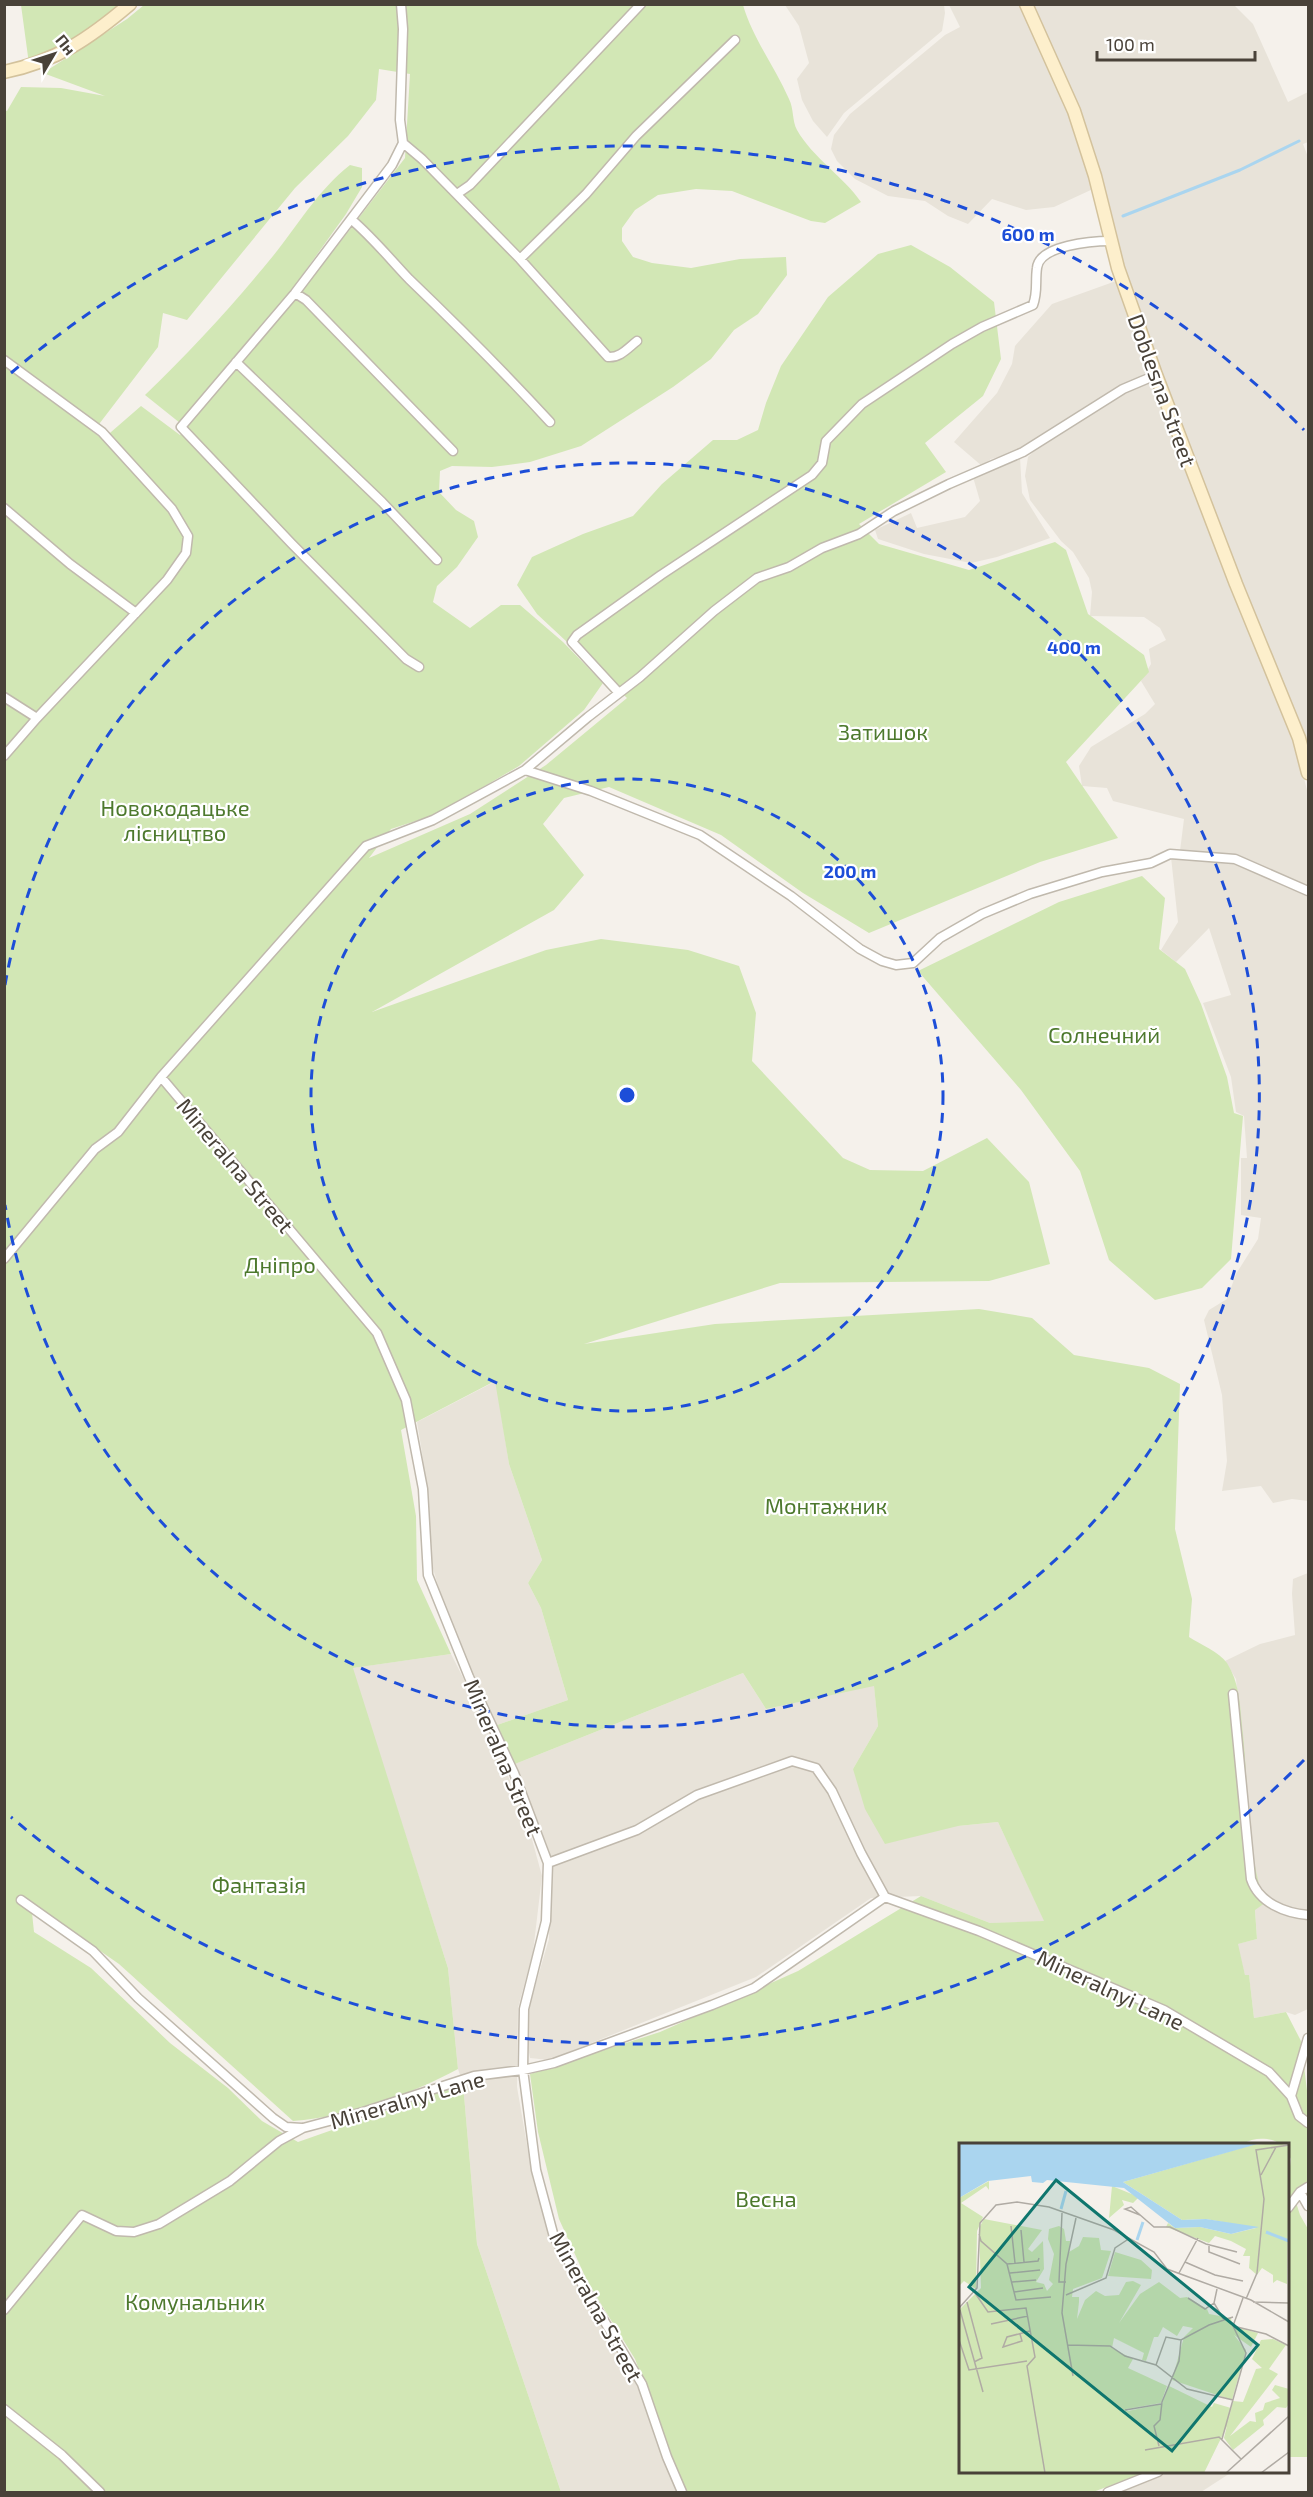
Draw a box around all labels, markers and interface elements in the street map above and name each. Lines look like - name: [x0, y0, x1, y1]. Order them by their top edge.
- north arrow: [24, 24, 84, 84]
- scale bar: [1097, 24, 1254, 62]
- text: Пн: [52, 30, 80, 58]
- text: 100 m: [1106, 33, 1155, 55]
- text: 600 m: [1001, 223, 1055, 245]
- street label: Doblesna Street: [1123, 310, 1203, 470]
- text: 400 m: [1047, 636, 1101, 658]
- park label: Затишок: [838, 718, 928, 744]
- park label: Новокодацьке лісництво: [100, 794, 250, 845]
- text: 200 m: [824, 860, 876, 882]
- park label: Солнечний: [1048, 1021, 1160, 1047]
- centre of rings: [617, 1085, 637, 1105]
- street label: Mineralna Street: [172, 1092, 300, 1238]
- park label: Дніпро: [244, 1251, 316, 1277]
- park label: Монтажник: [765, 1492, 887, 1518]
- street label: Mineralna Street: [459, 1675, 549, 1839]
- park label: Фантазія: [212, 1871, 306, 1897]
- street label: Mineralnyi Lane: [1033, 1944, 1189, 2034]
- street label: Mineralnyi Lane: [327, 2065, 487, 2133]
- inset map: [959, 2143, 1289, 2473]
- park label: Весна: [735, 2185, 797, 2211]
- street label: Mineralna Street: [545, 2226, 649, 2386]
- park label: Комунальник: [125, 2288, 265, 2315]

